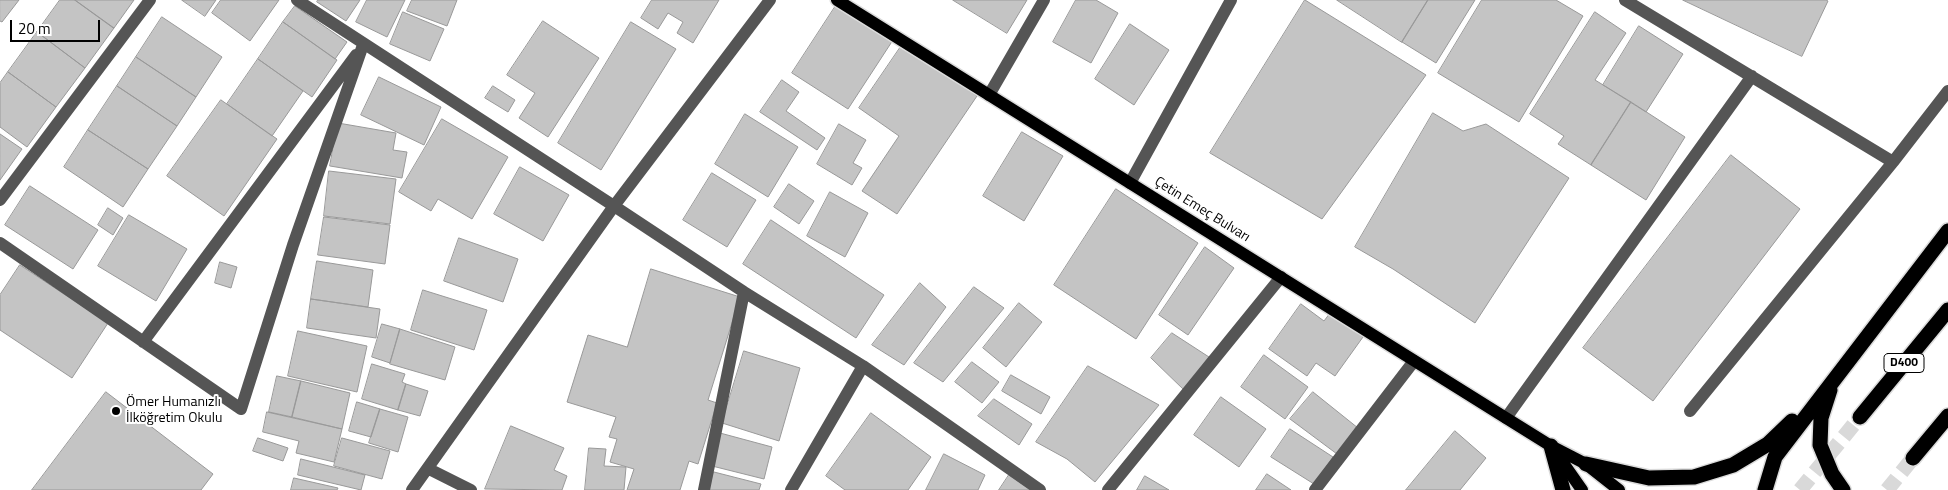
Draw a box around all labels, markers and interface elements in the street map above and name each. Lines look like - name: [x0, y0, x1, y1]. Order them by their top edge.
- scale bar: [12, 10, 102, 42]
- text: 20 m: [18, 17, 51, 40]
- street label: Çetin Emeç Bulvarı: [1151, 174, 1253, 246]
- road number: D400: [1884, 353, 1924, 372]
- place label: Ömer Humanızlı İlköğretim Okulu: [126, 395, 222, 428]
- marker: Ömer Humanızlı İlköğretim Okulu: [110, 405, 122, 417]

